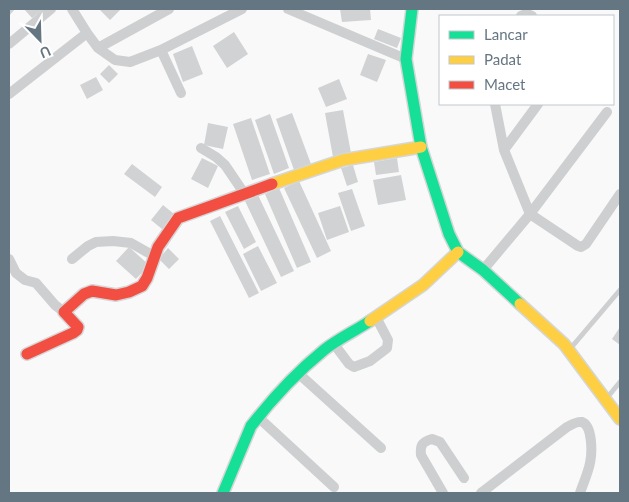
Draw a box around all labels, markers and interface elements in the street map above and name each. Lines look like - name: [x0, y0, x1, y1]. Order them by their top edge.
- north arrow: [15, 15, 65, 65]
- legend: [439, 15, 614, 105]
- text: Lancar: [484, 25, 528, 43]
- text: U: [37, 43, 53, 62]
- text: Padat: [484, 50, 522, 68]
- text: Macet: [484, 75, 526, 93]

